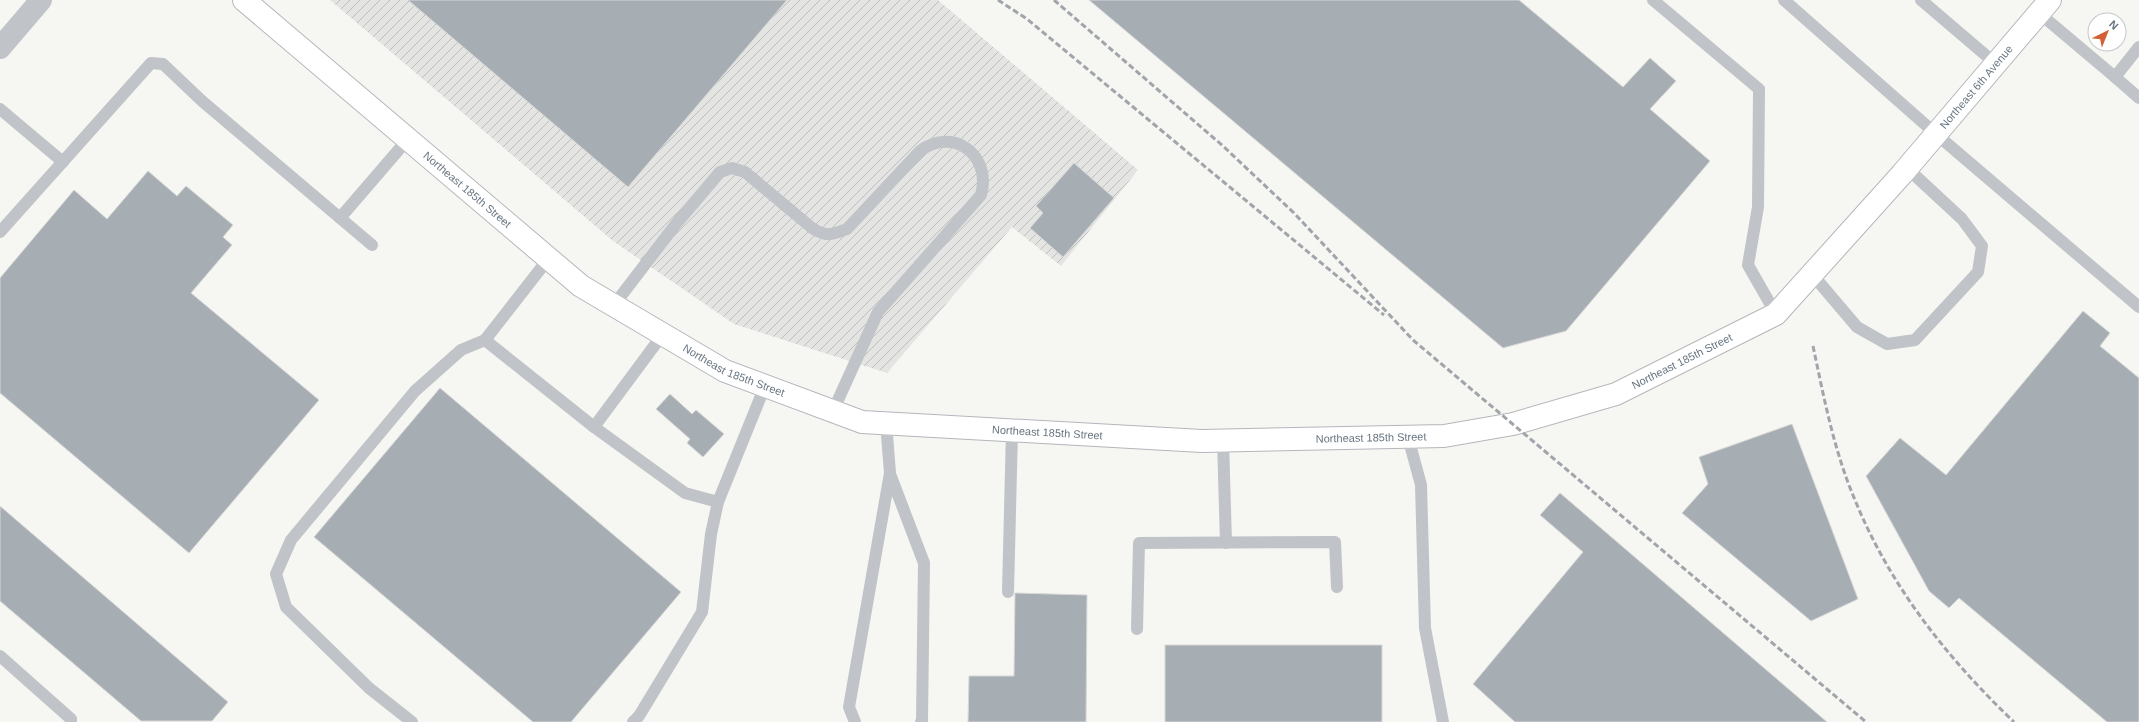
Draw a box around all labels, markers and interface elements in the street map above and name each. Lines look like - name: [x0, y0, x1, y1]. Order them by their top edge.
- north arrow: [2087, 12, 2127, 52]
- text: N: [2107, 18, 2121, 32]
- street label: Northeast 6th Avenue: [1937, 43, 2015, 131]
- street label: Northeast 185th Street: [421, 149, 514, 230]
- street label: Northeast 185th Street: [1630, 331, 1734, 391]
- street label: Northeast 185th Street: [681, 342, 786, 399]
- street label: Northeast 185th Street: [992, 423, 1103, 441]
- street label: Northeast 185th Street: [1316, 430, 1427, 445]

